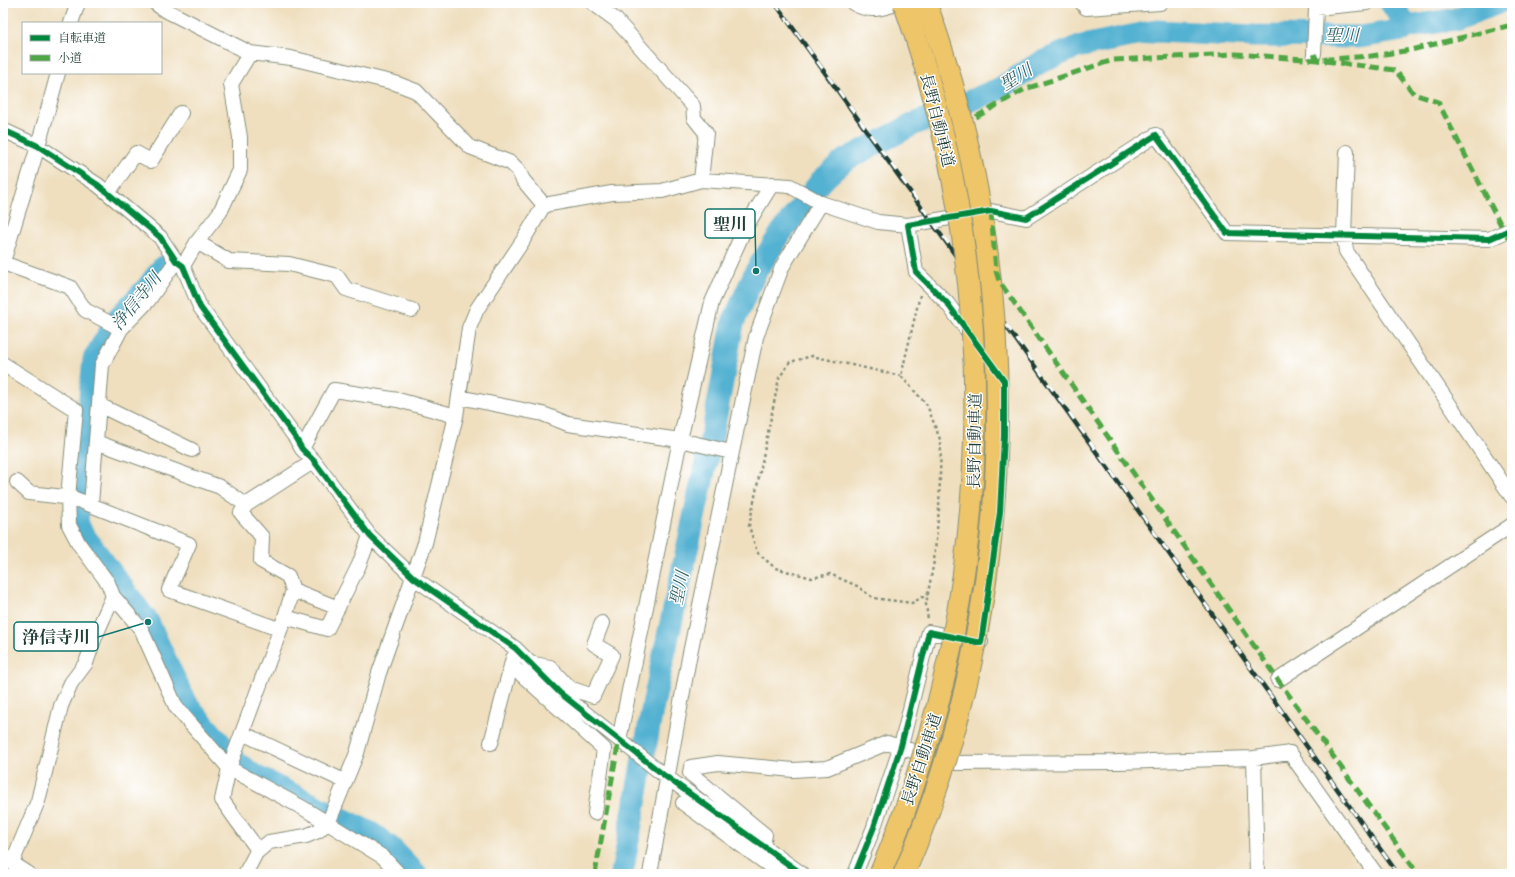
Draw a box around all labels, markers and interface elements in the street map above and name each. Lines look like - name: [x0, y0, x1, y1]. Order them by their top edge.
- legend: [22, 22, 162, 74]
- water label: 聖川: [1325, 25, 1361, 46]
- text: 自転車道: [58, 31, 106, 45]
- text: 小道: [58, 51, 82, 65]
- water label: 聖川: [996, 58, 1038, 95]
- street label: 長野自動車道: [917, 71, 958, 169]
- callout: 聖川: [705, 209, 755, 238]
- text: 聖川: [713, 214, 747, 235]
- water label: 浄信寺川: [107, 267, 167, 334]
- street label: 長野自動車道: [964, 393, 985, 489]
- water label: 聖川: [666, 567, 694, 607]
- callout: 浄信寺川: [14, 622, 98, 651]
- text: 浄信寺川: [22, 627, 90, 648]
- street label: 長野自動車道: [898, 711, 945, 808]

